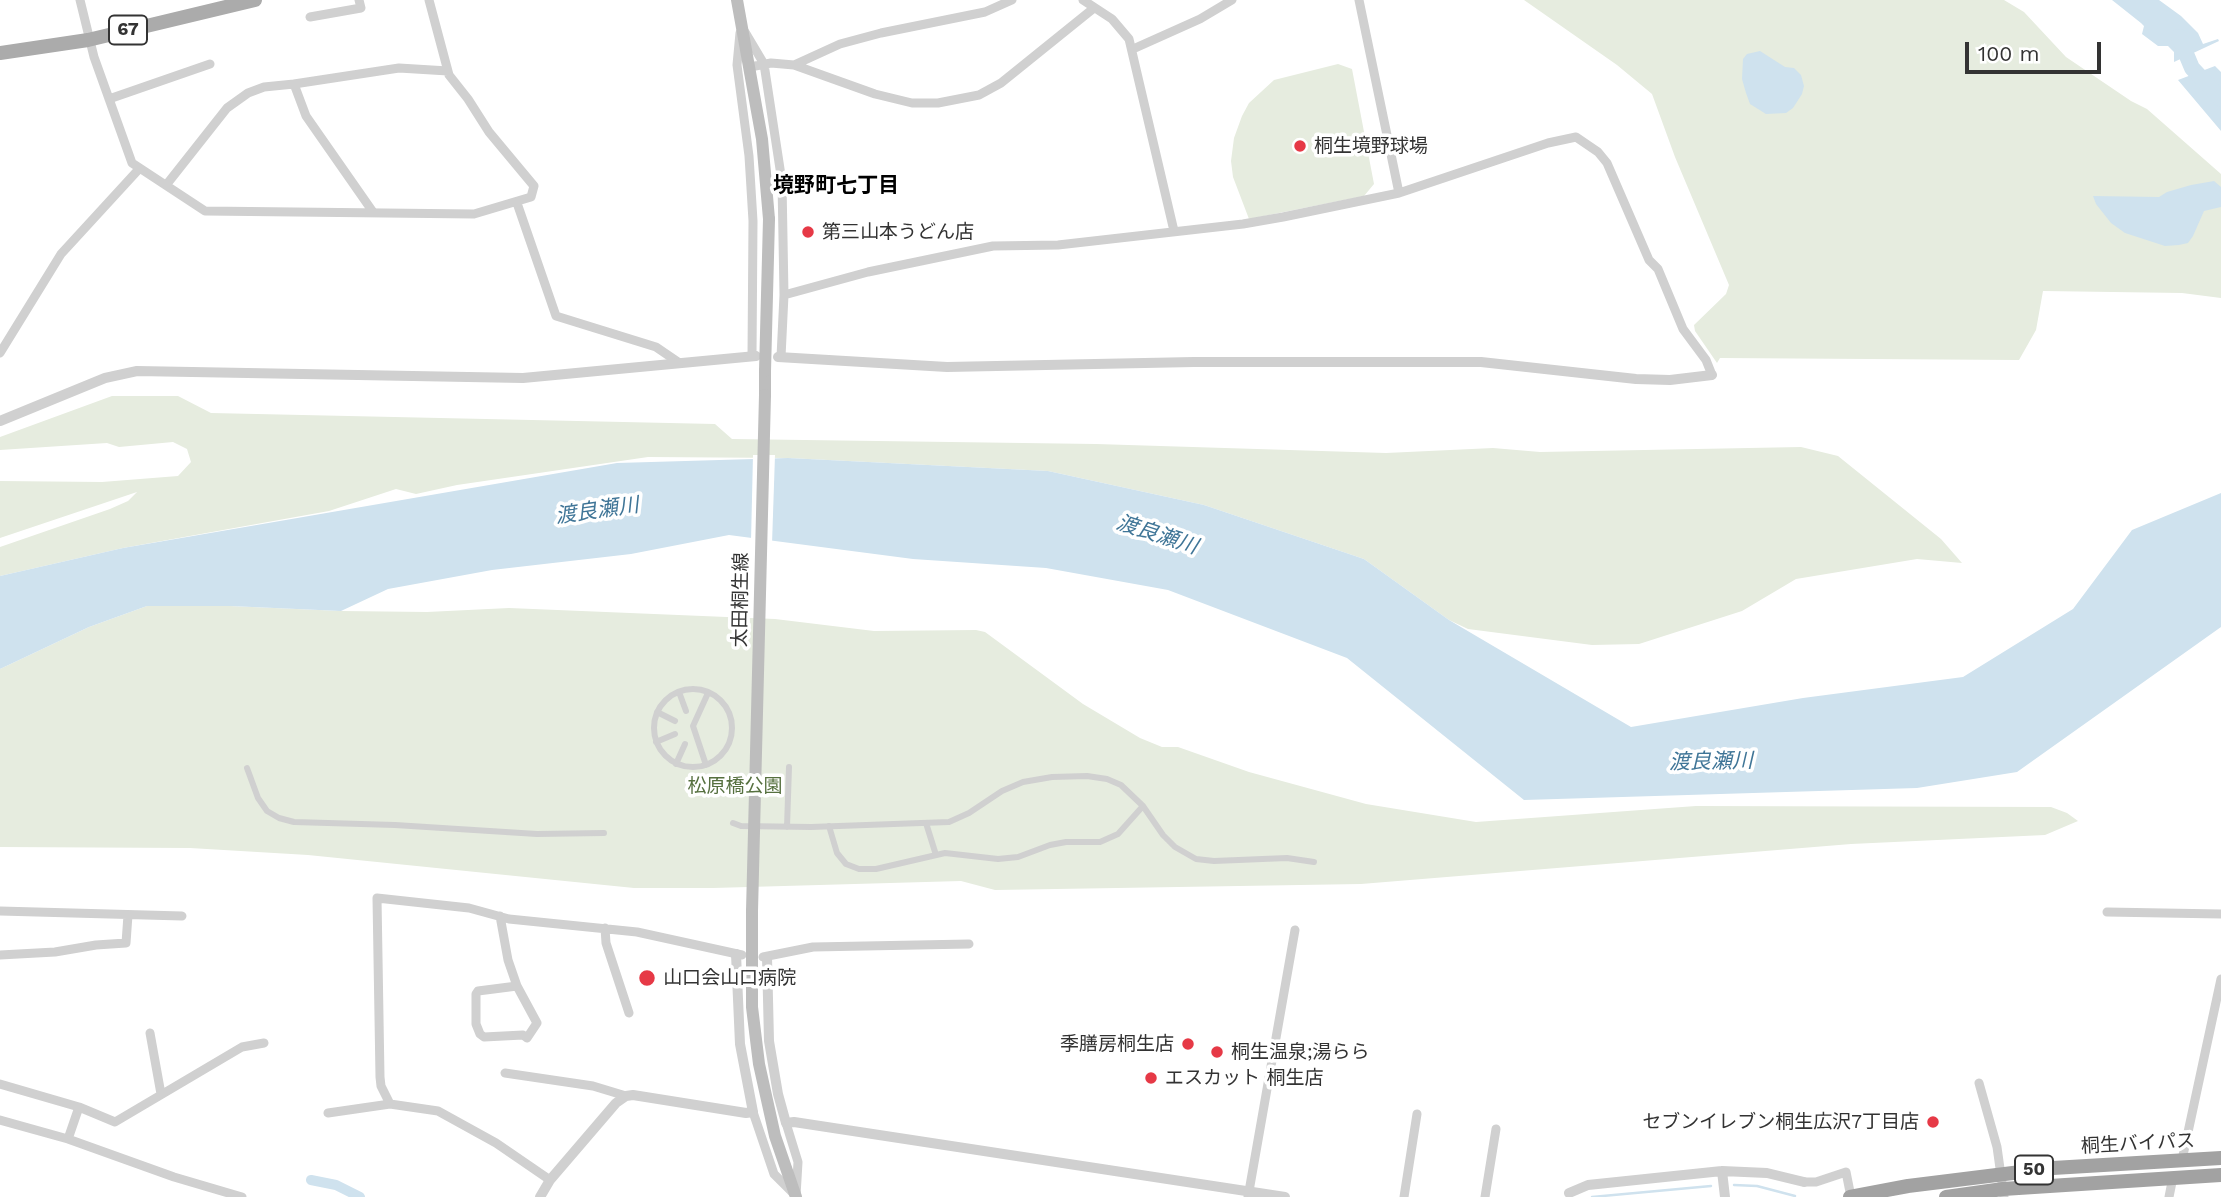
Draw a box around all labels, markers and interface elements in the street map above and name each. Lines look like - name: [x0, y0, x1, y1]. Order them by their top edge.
- road number: 67: [109, 15, 147, 44]
- scale bar: [1969, 28, 2106, 72]
- text: 100 m: [1978, 41, 2040, 66]
- place label: 桐生境野球場: [1314, 135, 1428, 157]
- marker: 桐生境野球場: [1292, 138, 1308, 154]
- district label: 境野町七丁目: [773, 173, 899, 199]
- place label: 第三山本うどん店: [822, 221, 974, 243]
- marker: 第三山本うどん店: [800, 224, 816, 240]
- water label: 渡良瀬川: [554, 493, 640, 529]
- water label: 渡良瀬川: [1113, 510, 1201, 560]
- street label: 太田桐生線: [729, 552, 753, 648]
- water label: 渡良瀬川: [1669, 749, 1753, 775]
- park label: 松原橋公園: [688, 775, 782, 797]
- place label: 山口会山口病院: [663, 967, 796, 989]
- marker: 山口会山口病院: [637, 968, 657, 988]
- place label: 季膳房桐生店: [1060, 1033, 1174, 1055]
- marker: 季膳房桐生店: [1180, 1036, 1196, 1052]
- place label: 桐生温泉;湯らら: [1231, 1041, 1370, 1063]
- marker: 桐生温泉;湯らら: [1209, 1044, 1225, 1060]
- place label: エスカット 桐生店: [1165, 1067, 1323, 1089]
- marker: エスカット 桐生店: [1143, 1070, 1159, 1086]
- place label: セブンイレブン桐生広沢7丁目店: [1642, 1111, 1919, 1133]
- marker: セブンイレブン桐生広沢7丁目店: [1925, 1114, 1941, 1130]
- street label: 桐生バイパス: [2080, 1130, 2196, 1158]
- road number: 50: [2015, 1156, 2053, 1184]

